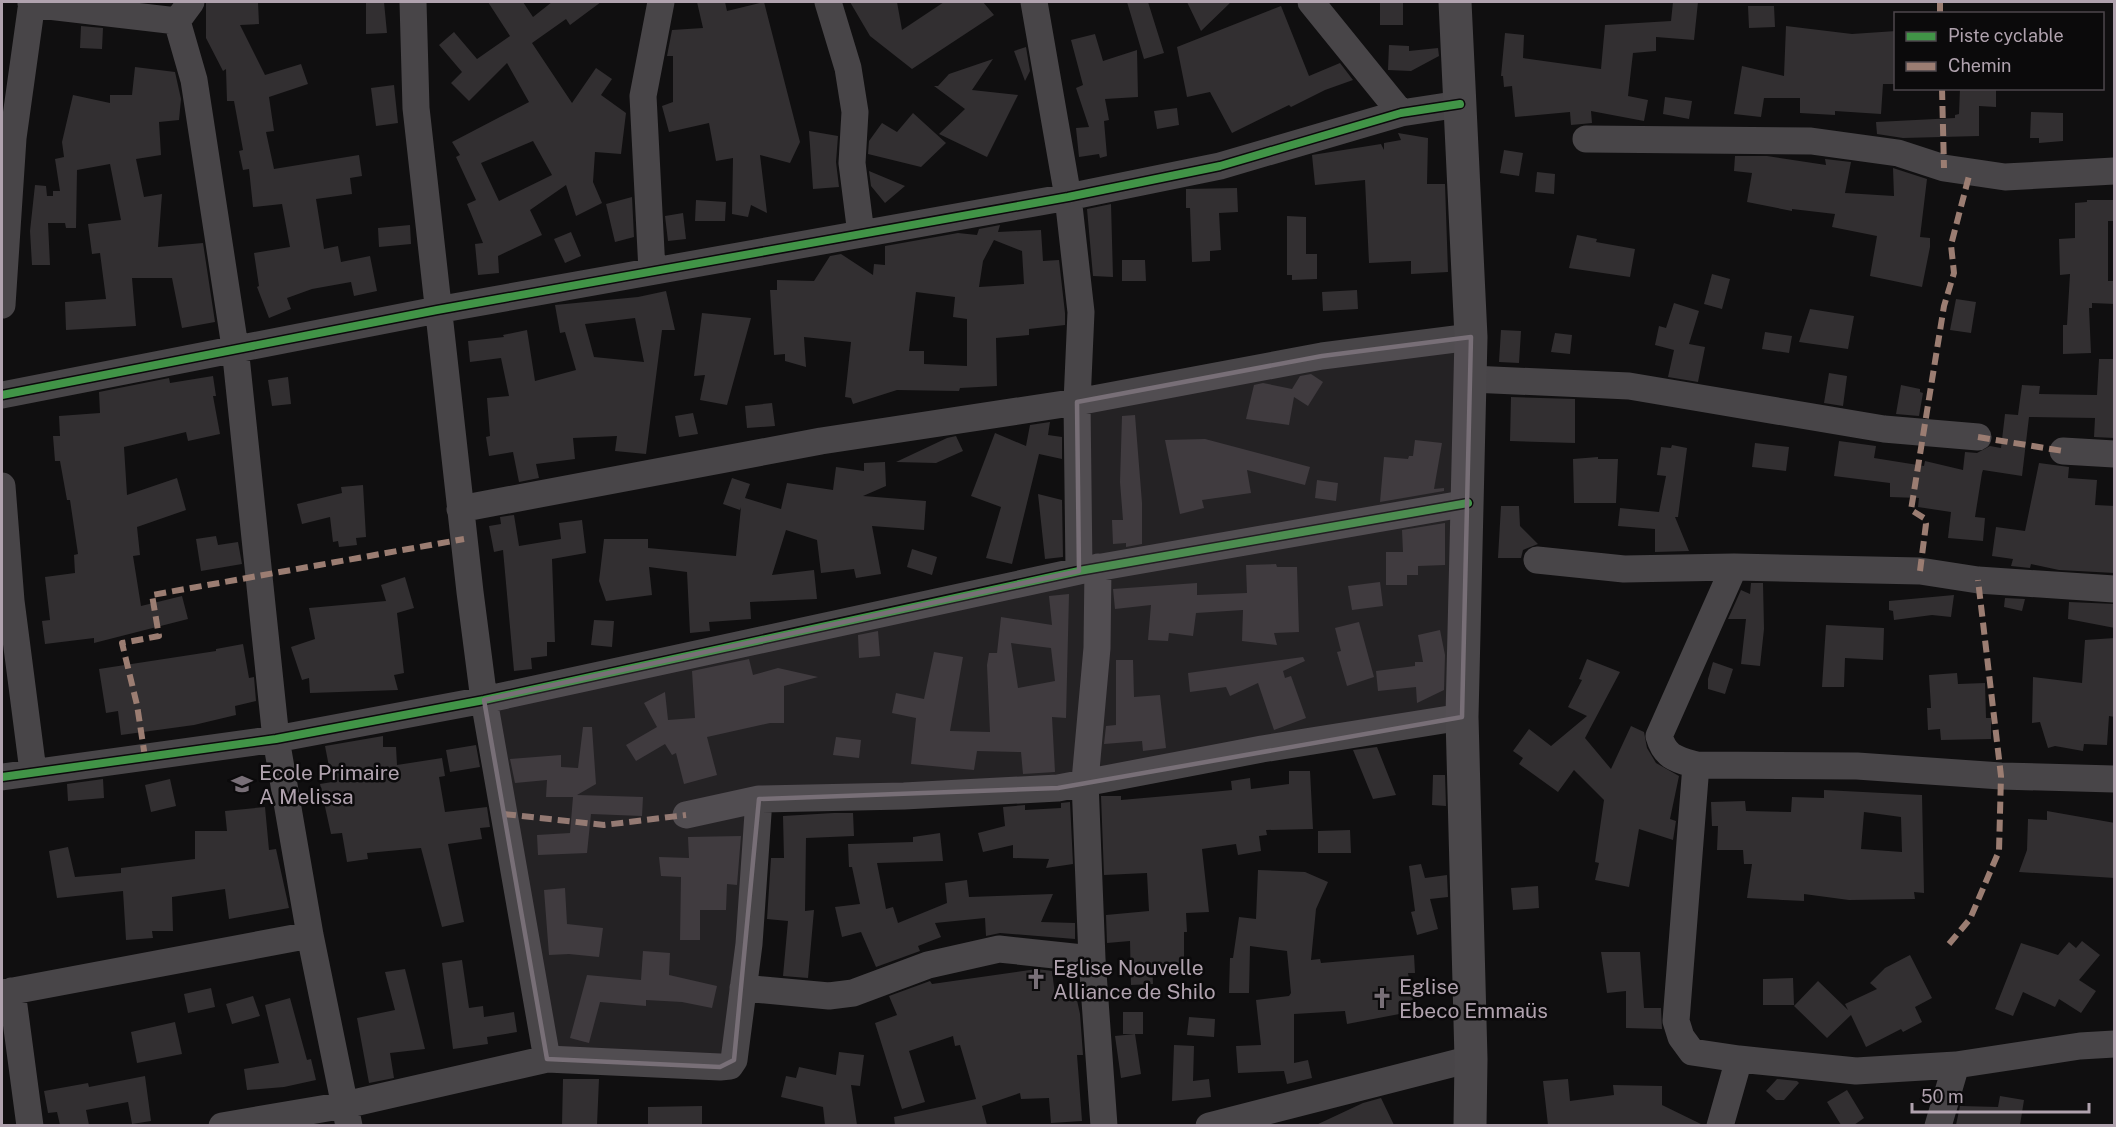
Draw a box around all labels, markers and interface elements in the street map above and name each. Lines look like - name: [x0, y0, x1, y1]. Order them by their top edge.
- legend: [1894, 12, 2104, 90]
- text: Piste cyclable: [1948, 25, 2064, 46]
- text: Chemin: [1948, 55, 2012, 76]
- place label: Ecole Primaire A Melissa: [259, 760, 400, 809]
- school or university icon: Ecole Primaire A Melissa: [230, 772, 254, 796]
- place label: Eglise Nouvelle Alliance de Shilo: [1053, 955, 1216, 1004]
- church icon: Eglise Nouvelle Alliance de Shilo: [1024, 967, 1048, 991]
- place label: Eglise Ebeco Emmaüs: [1399, 974, 1548, 1023]
- church icon: Eglise Ebeco Emmaüs: [1370, 986, 1394, 1010]
- scale bar: [1912, 1076, 2089, 1114]
- text: 50 m: [1921, 1086, 1964, 1107]

